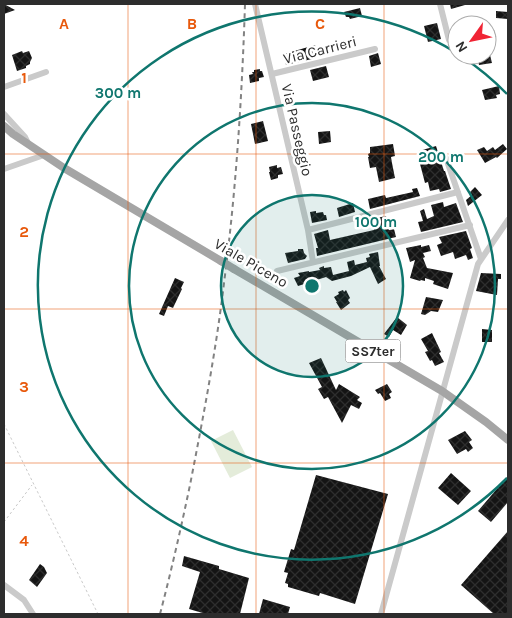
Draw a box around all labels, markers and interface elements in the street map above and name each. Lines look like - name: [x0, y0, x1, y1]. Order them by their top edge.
- text: A: [59, 14, 69, 33]
- text: B: [187, 14, 197, 33]
- text: C: [315, 14, 325, 33]
- north arrow: [447, 15, 497, 65]
- street label: Via Carrieri: [281, 32, 359, 68]
- text: N: [452, 38, 471, 56]
- text: 1: [21, 68, 27, 87]
- street label: Via Passeggio: [278, 82, 316, 178]
- text: 300 m: [95, 84, 141, 102]
- text: 200 m: [418, 148, 464, 166]
- text: 100 m: [355, 213, 397, 231]
- text: 2: [19, 222, 29, 241]
- street label: Viale Piceno: [211, 235, 291, 291]
- centre of rings: [303, 277, 321, 295]
- road number: SS7ter: [346, 340, 400, 362]
- text: 3: [19, 377, 29, 396]
- text: 4: [19, 531, 29, 550]

